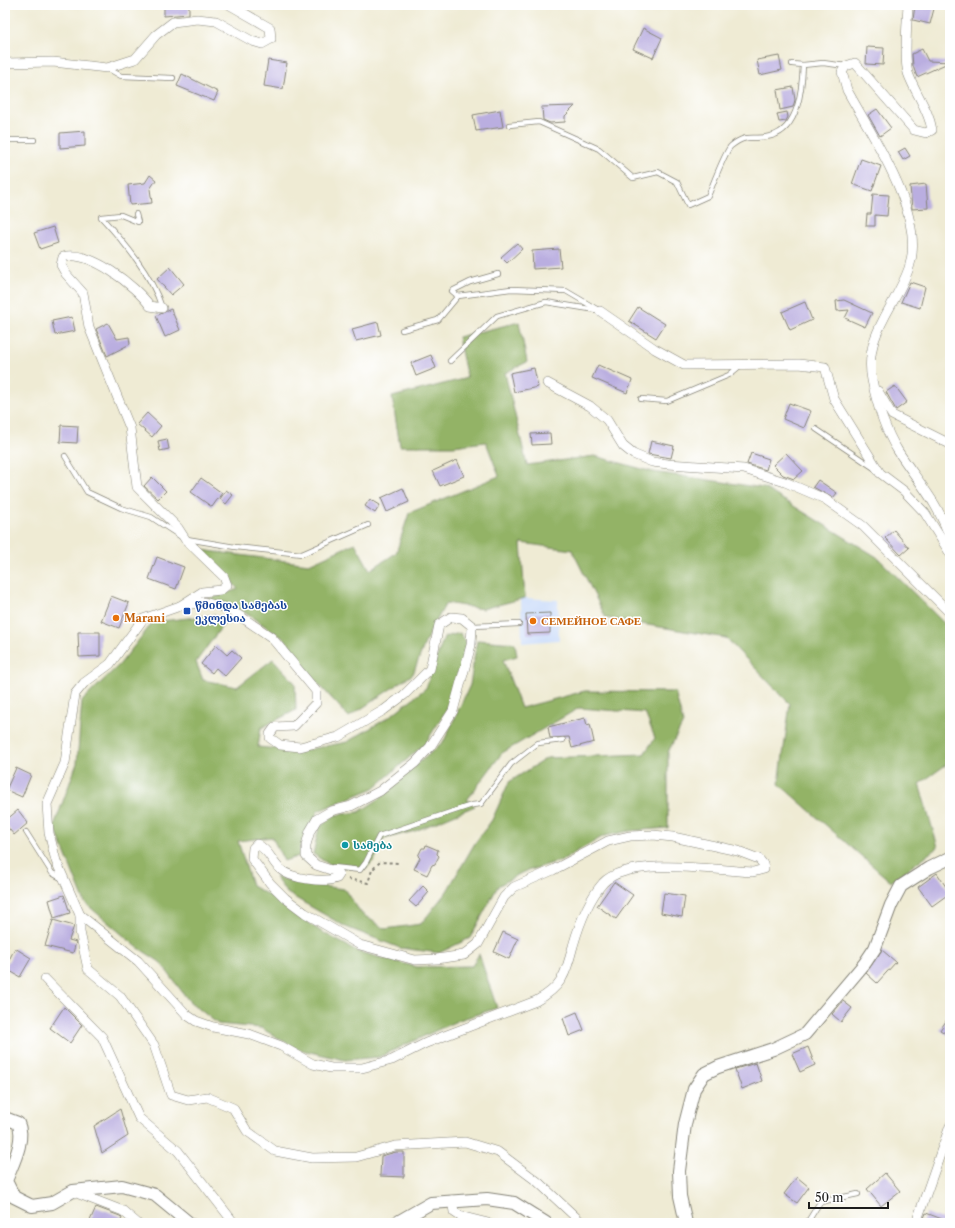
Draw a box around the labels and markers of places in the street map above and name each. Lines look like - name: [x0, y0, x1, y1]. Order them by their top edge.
- place label: წმინდა სამებას ეკლესია: [195, 598, 287, 625]
- marker: წმინდა სამებას ეკლესია: [182, 606, 192, 616]
- place label: Marani: [124, 611, 165, 625]
- marker: Marani: [111, 613, 121, 623]
- place label: СЕМЕЙНОЕ САФЕ: [541, 614, 641, 628]
- marker: СЕМЕЙНОЕ САФЕ: [528, 616, 538, 626]
- place label: სამება: [353, 838, 392, 852]
- marker: სამება: [340, 840, 350, 850]

